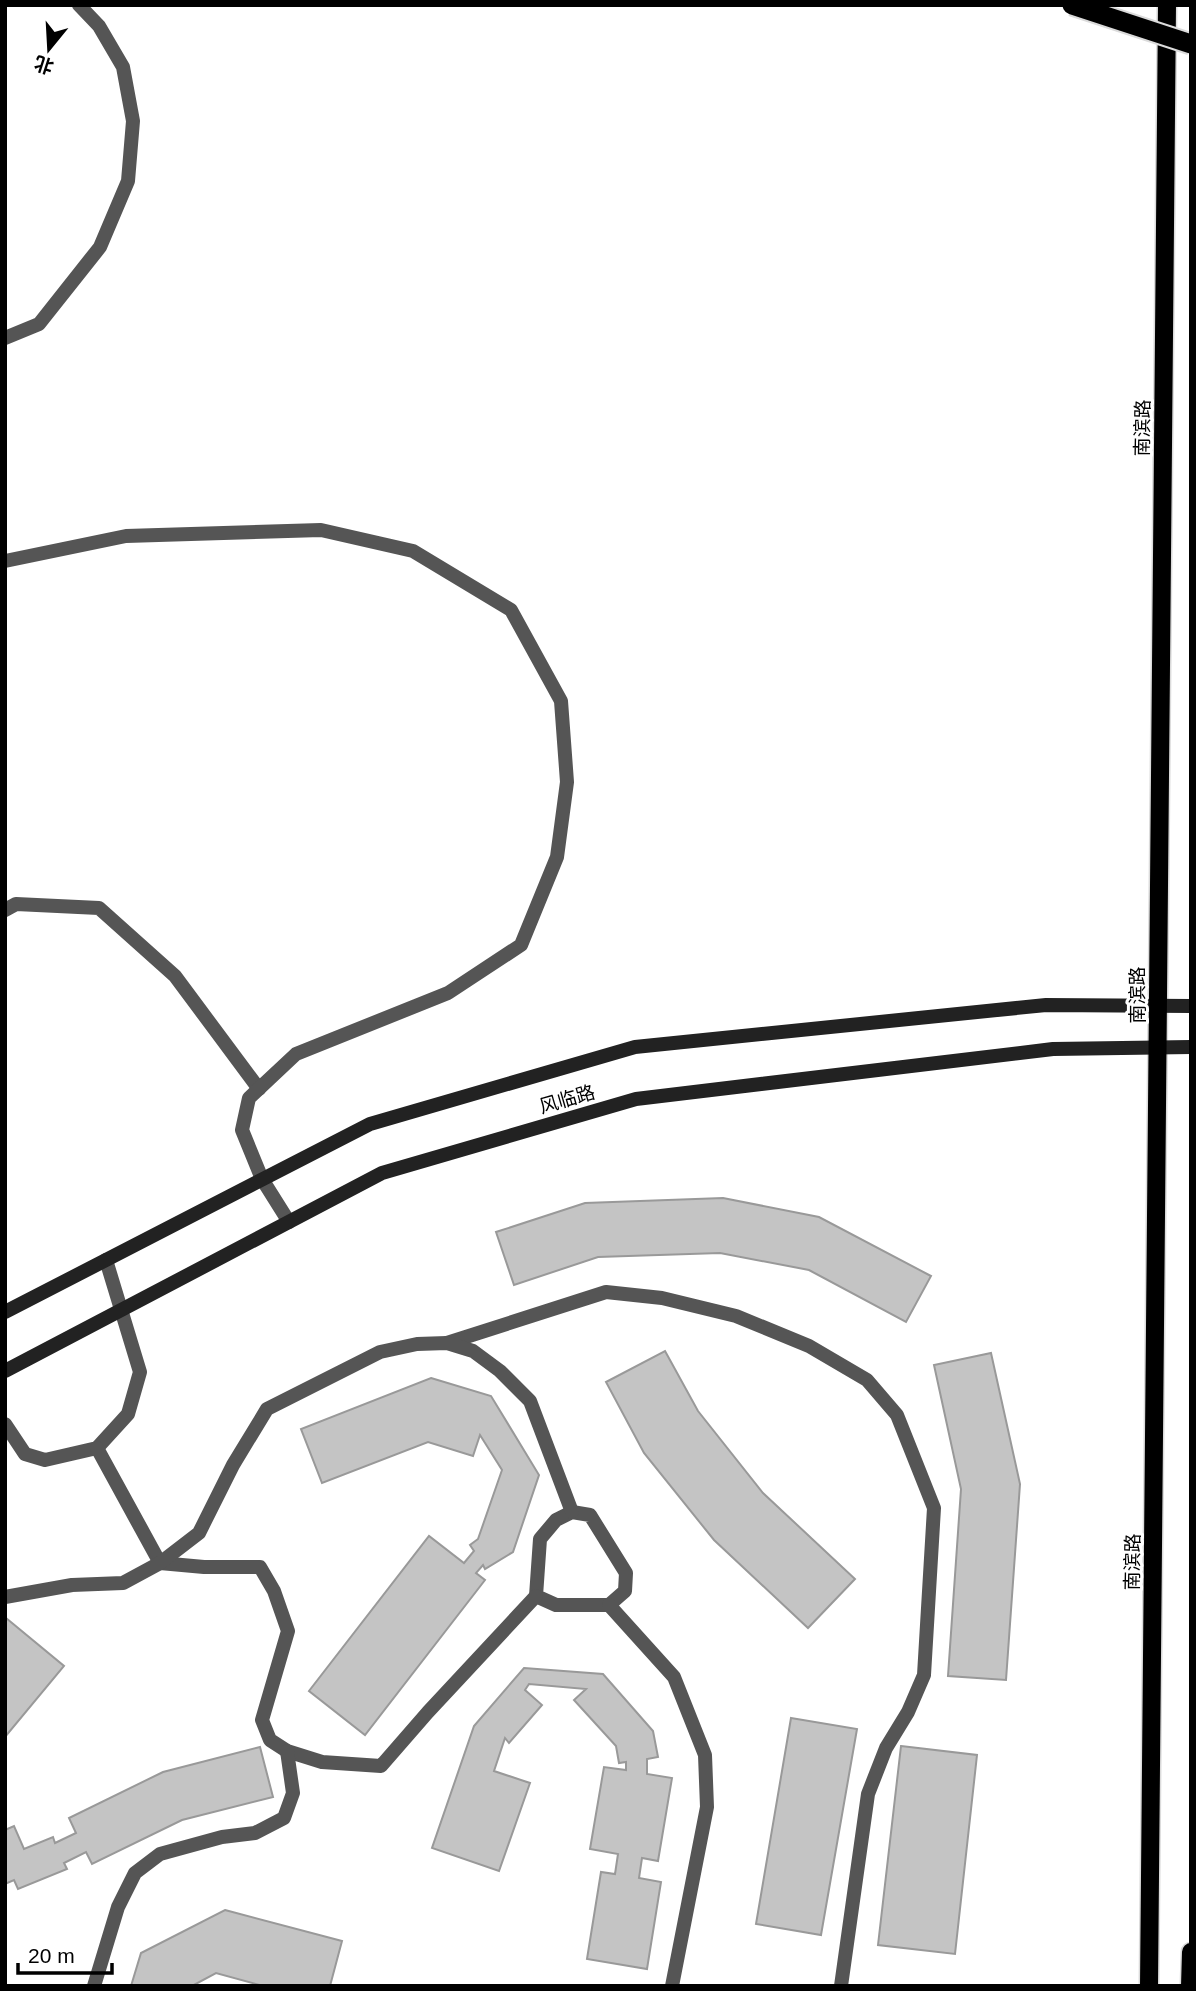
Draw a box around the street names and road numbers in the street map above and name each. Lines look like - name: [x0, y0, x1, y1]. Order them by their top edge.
- street label: 南滨路: [1132, 399, 1153, 457]
- street label: 南滨路: [1127, 966, 1148, 1024]
- street label: 风临路: [537, 1082, 597, 1117]
- street label: 南滨路: [1122, 1533, 1143, 1591]

